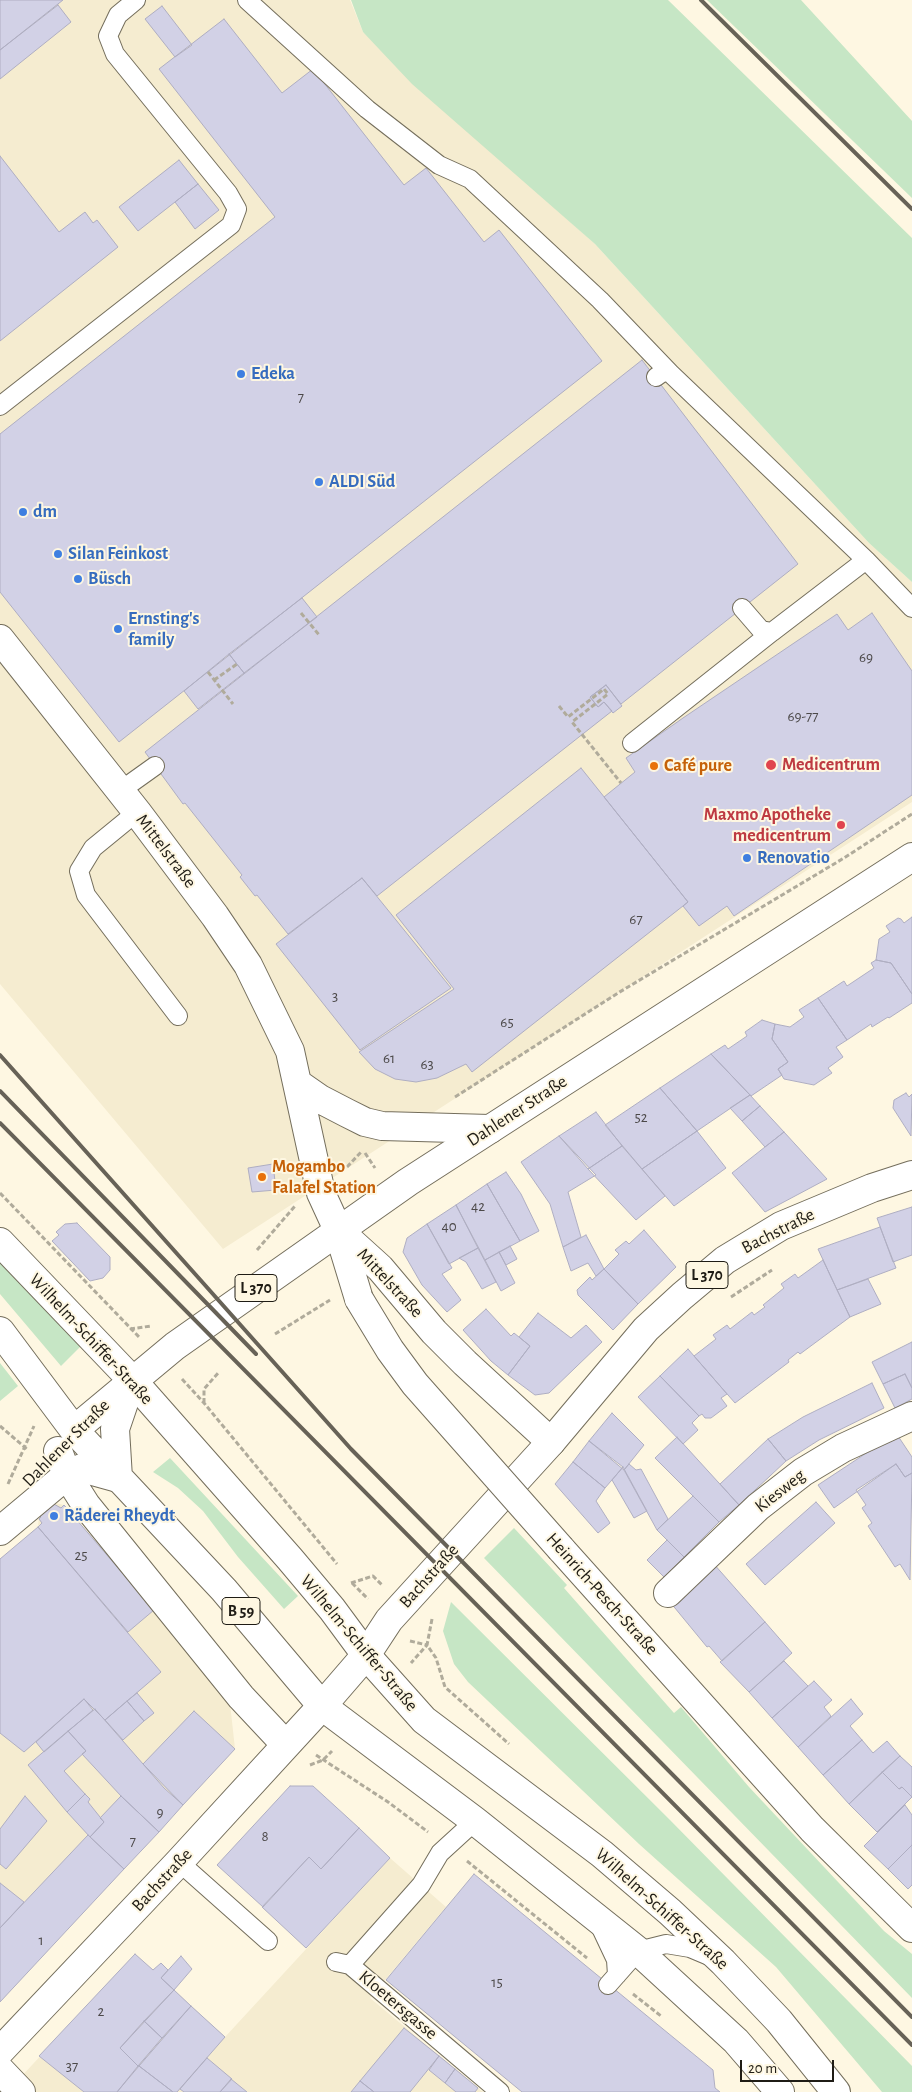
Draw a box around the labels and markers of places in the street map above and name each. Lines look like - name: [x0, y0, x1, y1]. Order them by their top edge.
- place label: Edeka: [251, 363, 295, 385]
- marker: Edeka: [235, 368, 247, 380]
- place label: ALDI Süd: [329, 471, 395, 493]
- marker: ALDI Süd: [313, 476, 325, 488]
- place label: dm: [33, 501, 57, 523]
- marker: dm: [17, 506, 29, 518]
- place label: Silan Feinkost: [68, 543, 168, 565]
- marker: Silan Feinkost: [52, 548, 64, 560]
- place label: Büsch: [88, 568, 131, 590]
- marker: Büsch: [72, 573, 84, 585]
- place label: Ernsting's family: [128, 608, 200, 650]
- marker: Ernsting's family: [112, 623, 124, 635]
- place label: Medicentrum: [782, 754, 880, 776]
- place label: Café pure: [664, 755, 732, 777]
- marker: Medicentrum: [764, 758, 778, 772]
- marker: Café pure: [648, 760, 660, 772]
- place label: Maxmo Apotheke medicentrum: [704, 804, 831, 846]
- marker: Maxmo Apotheke medicentrum: [835, 819, 847, 831]
- place label: Renovatio: [757, 847, 830, 869]
- marker: Renovatio: [741, 852, 753, 864]
- place label: Mogambo Falafel Station: [272, 1156, 376, 1198]
- marker: Mogambo Falafel Station: [256, 1171, 268, 1183]
- place label: Räderei Rheydt: [64, 1505, 175, 1527]
- marker: Räderei Rheydt: [48, 1510, 60, 1522]

